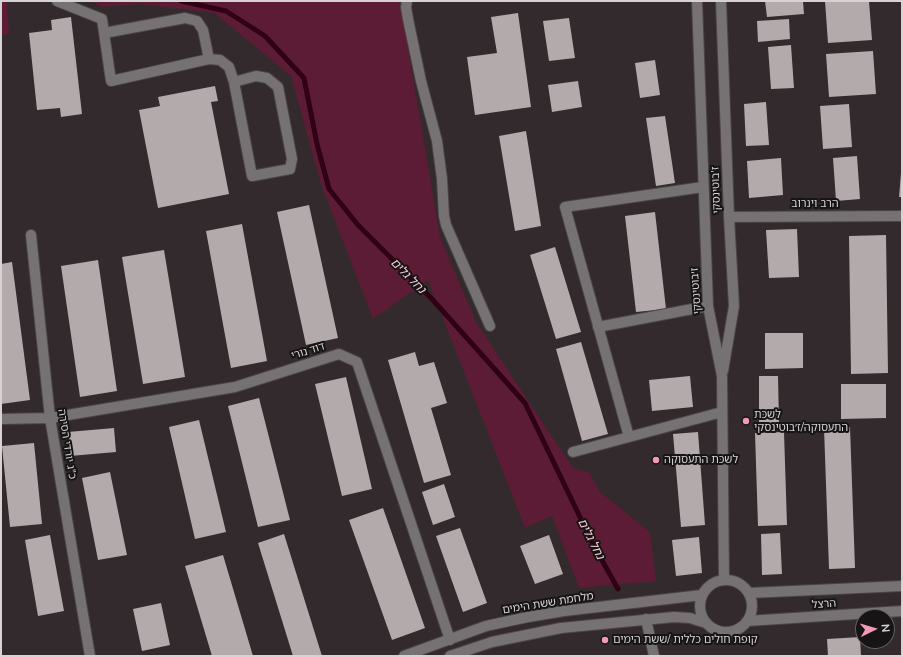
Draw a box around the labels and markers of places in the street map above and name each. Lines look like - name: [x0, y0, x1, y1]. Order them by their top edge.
- place label: לשכת התעסוקה/ז׳בוטינסקי: [754, 408, 848, 434]
- marker: לשכת התעסוקה/ז׳בוטינסקי: [741, 416, 751, 426]
- place label: לשכת התעסוקה: [664, 453, 738, 467]
- marker: לשכת התעסוקה: [651, 455, 661, 465]
- place label: קופת חולים כללית /ששת הימים: [613, 633, 758, 647]
- marker: קופת חולים כללית /ששת הימים: [600, 635, 610, 645]

